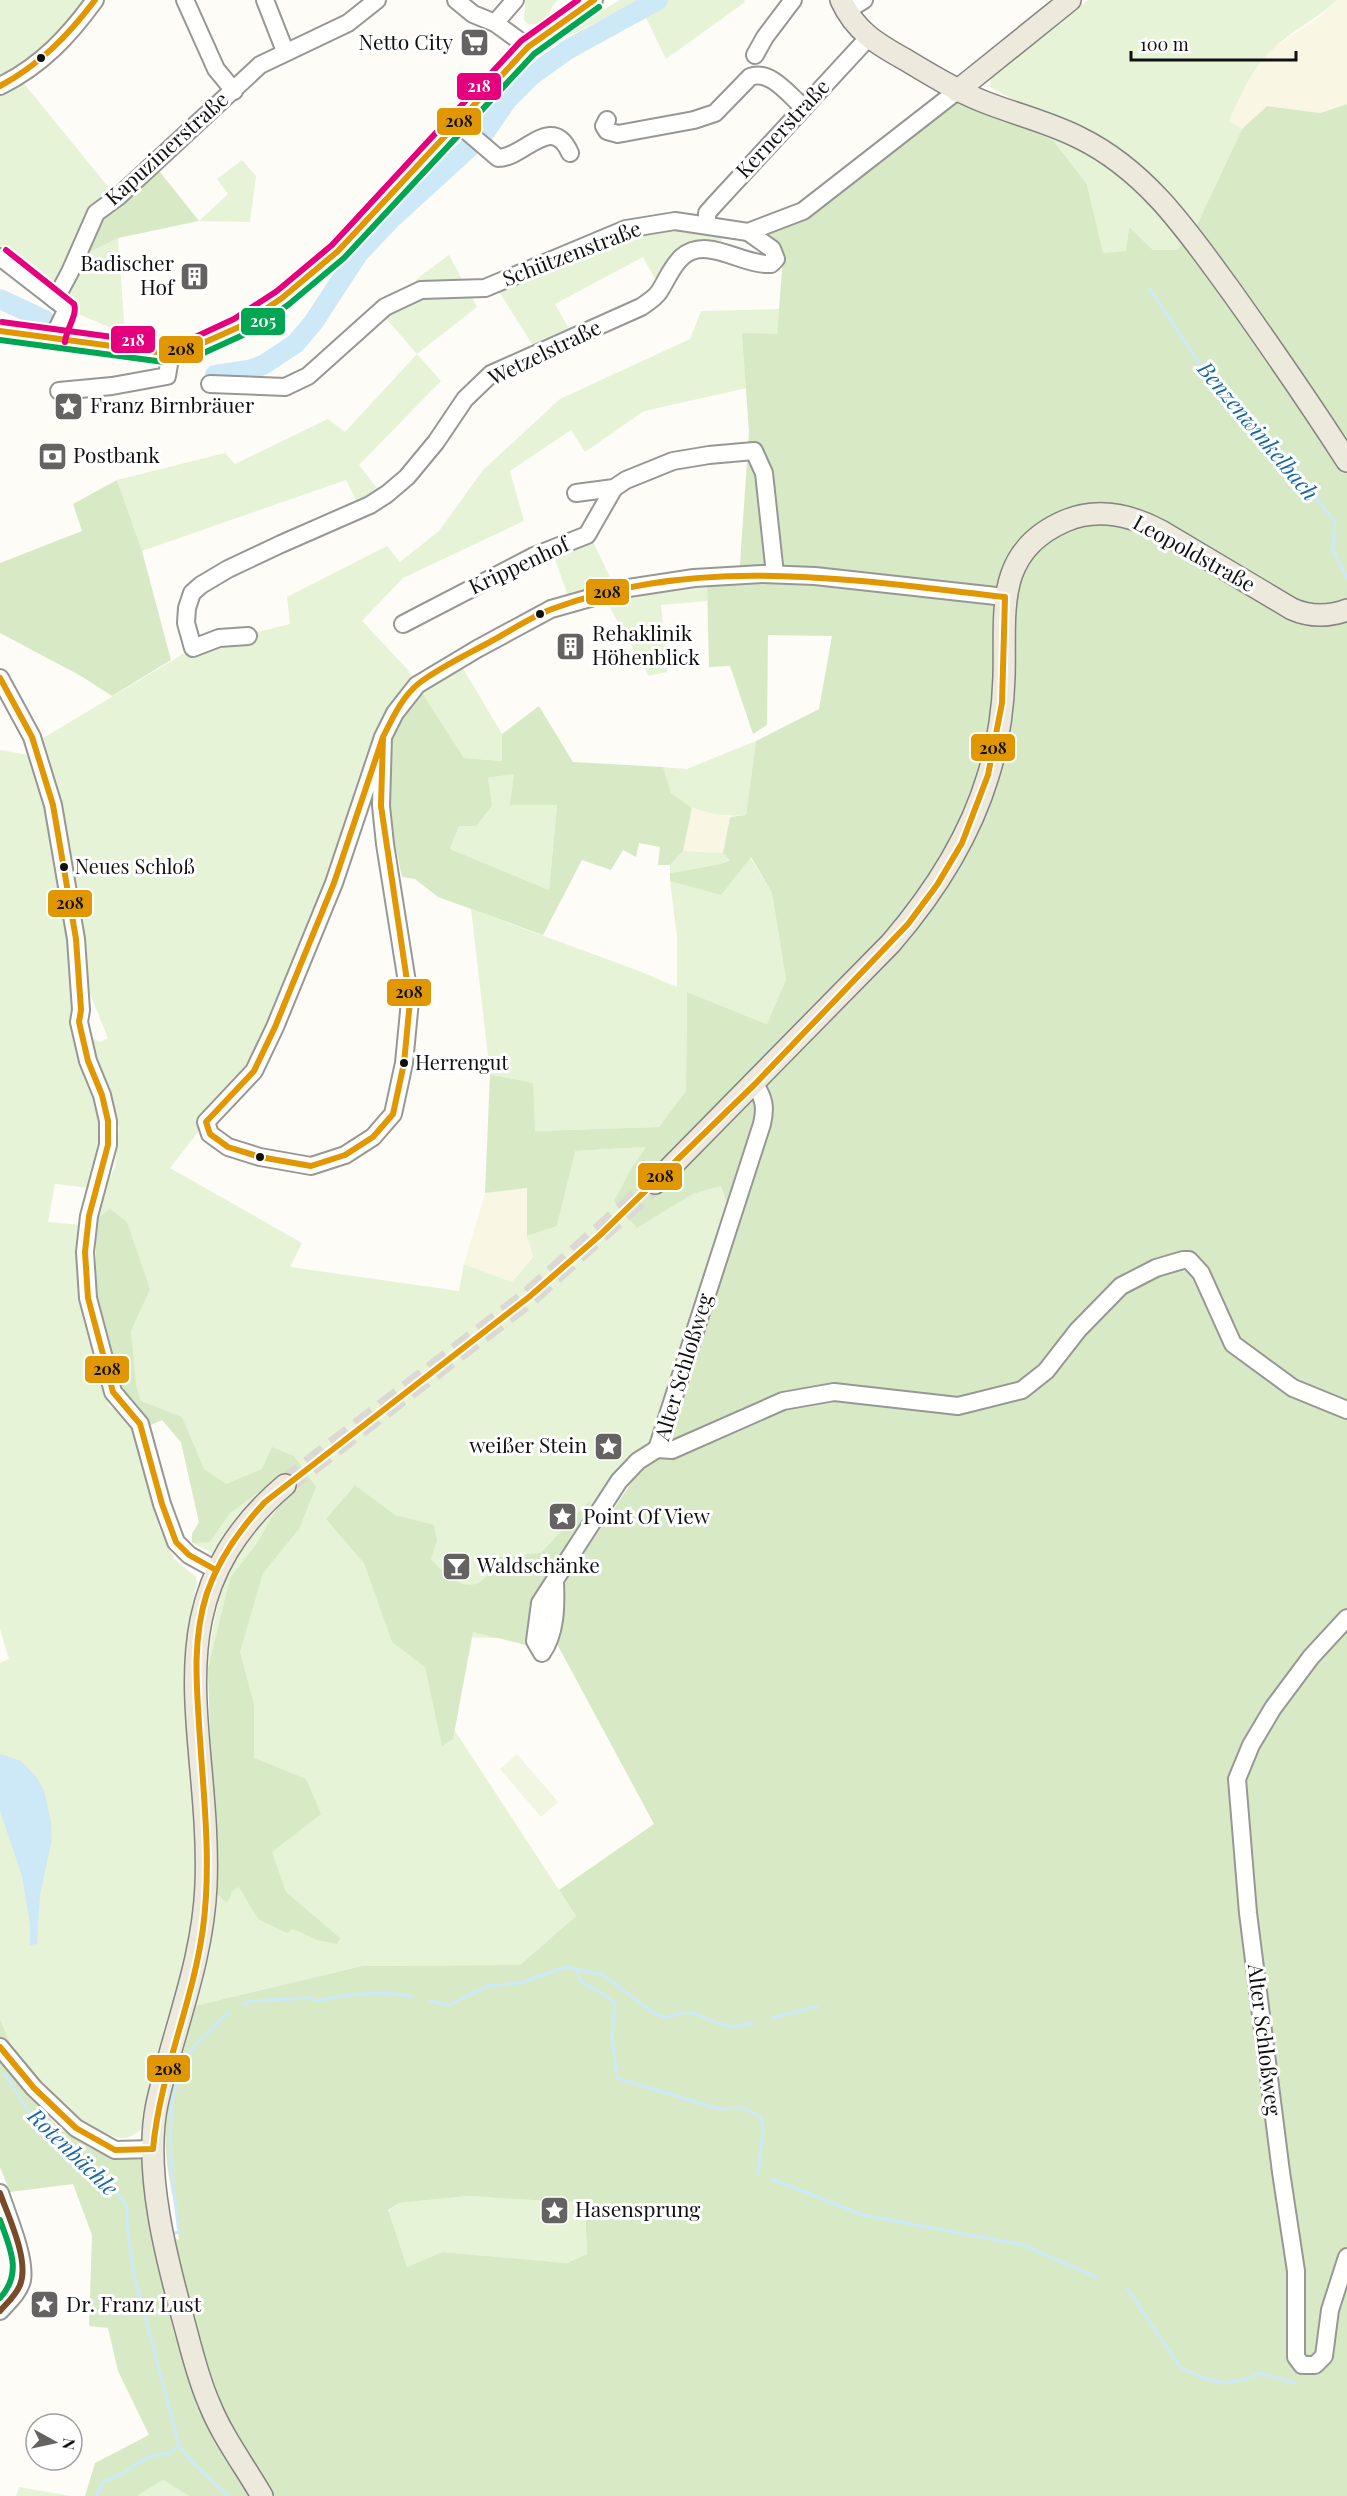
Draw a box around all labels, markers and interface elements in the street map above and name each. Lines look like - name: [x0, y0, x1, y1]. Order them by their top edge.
- scale bar: [1131, 24, 1296, 62]
- place label: Netto City: [359, 27, 453, 55]
- supermarket icon: Netto City: [458, 27, 490, 59]
- text: 100 m: [1140, 32, 1189, 56]
- unlabelled marker: [35, 52, 47, 64]
- line badge: 218: [456, 72, 502, 101]
- street label: Kernerstraße: [728, 72, 835, 183]
- text: 218: [467, 75, 491, 96]
- street label: Kapuzinerstraße: [98, 85, 233, 210]
- line badge: 208: [436, 107, 482, 136]
- text: 208: [445, 110, 473, 131]
- street label: Schützenstraße: [498, 213, 645, 291]
- place label: Badischer Hof: [80, 248, 176, 300]
- building icon: Badischer Hof: [179, 260, 211, 292]
- line badge: 205: [240, 307, 286, 336]
- text: 205: [250, 310, 276, 331]
- street label: Wetzelstraße: [482, 312, 605, 391]
- line badge: 218: [110, 325, 156, 354]
- text: 218: [121, 329, 145, 350]
- line badge: 208: [158, 335, 204, 364]
- text: 208: [167, 338, 195, 359]
- water label: Benzenwinkelbach: [1191, 354, 1326, 506]
- place icon: Franz Birnbräuer: [53, 390, 85, 422]
- place label: Franz Birnbräuer: [90, 390, 255, 418]
- bank icon: Postbank: [36, 440, 68, 472]
- place label: Postbank: [73, 440, 160, 468]
- street label: Leopoldstraße: [1129, 507, 1261, 597]
- street label: Krippenhof: [463, 528, 575, 600]
- line badge: 208: [585, 578, 630, 606]
- text: 208: [593, 581, 621, 602]
- unlabelled marker: [534, 608, 546, 620]
- place label: Rehaklinik Höhenblick: [592, 618, 700, 670]
- building icon: Rehaklinik Höhenblick: [555, 630, 587, 662]
- line badge: 208: [970, 733, 1016, 762]
- text: 208: [979, 737, 1007, 758]
- place label: Neues Schloß: [75, 852, 195, 879]
- marker: Neues Schloß: [58, 861, 70, 873]
- line badge: 208: [47, 889, 93, 918]
- text: 208: [56, 892, 84, 913]
- line badge: 208: [386, 978, 432, 1007]
- text: 208: [395, 981, 423, 1002]
- place label: Herrengut: [415, 1048, 509, 1075]
- marker: Herrengut: [398, 1057, 410, 1069]
- unlabelled marker: [254, 1151, 266, 1163]
- line badge: 208: [637, 1162, 683, 1191]
- text: 208: [646, 1165, 674, 1186]
- street label: Alter Schloßweg: [646, 1289, 718, 1444]
- line badge: 208: [84, 1355, 130, 1384]
- text: 208: [93, 1358, 121, 1379]
- place label: weißer Stein: [469, 1430, 587, 1458]
- place icon: weißer Stein: [592, 1430, 624, 1462]
- place icon: Point Of View: [546, 1501, 578, 1533]
- place label: Point Of View: [583, 1501, 711, 1529]
- bar icon: Waldschänke: [440, 1550, 472, 1582]
- place label: Waldschänke: [476, 1550, 600, 1578]
- street label: Alter Schloßweg: [1243, 1961, 1289, 2117]
- line badge: 208: [146, 2054, 191, 2083]
- text: 208: [154, 2058, 182, 2079]
- water label: Rotenbächle: [21, 2100, 126, 2202]
- place icon: Hasensprung: [538, 2194, 570, 2226]
- place label: Hasensprung: [575, 2194, 700, 2222]
- place icon: Dr. Franz Lust: [29, 2289, 61, 2321]
- place label: Dr. Franz Lust: [66, 2289, 202, 2317]
- north arrow: [24, 2412, 84, 2472]
- text: N: [58, 2437, 81, 2452]

